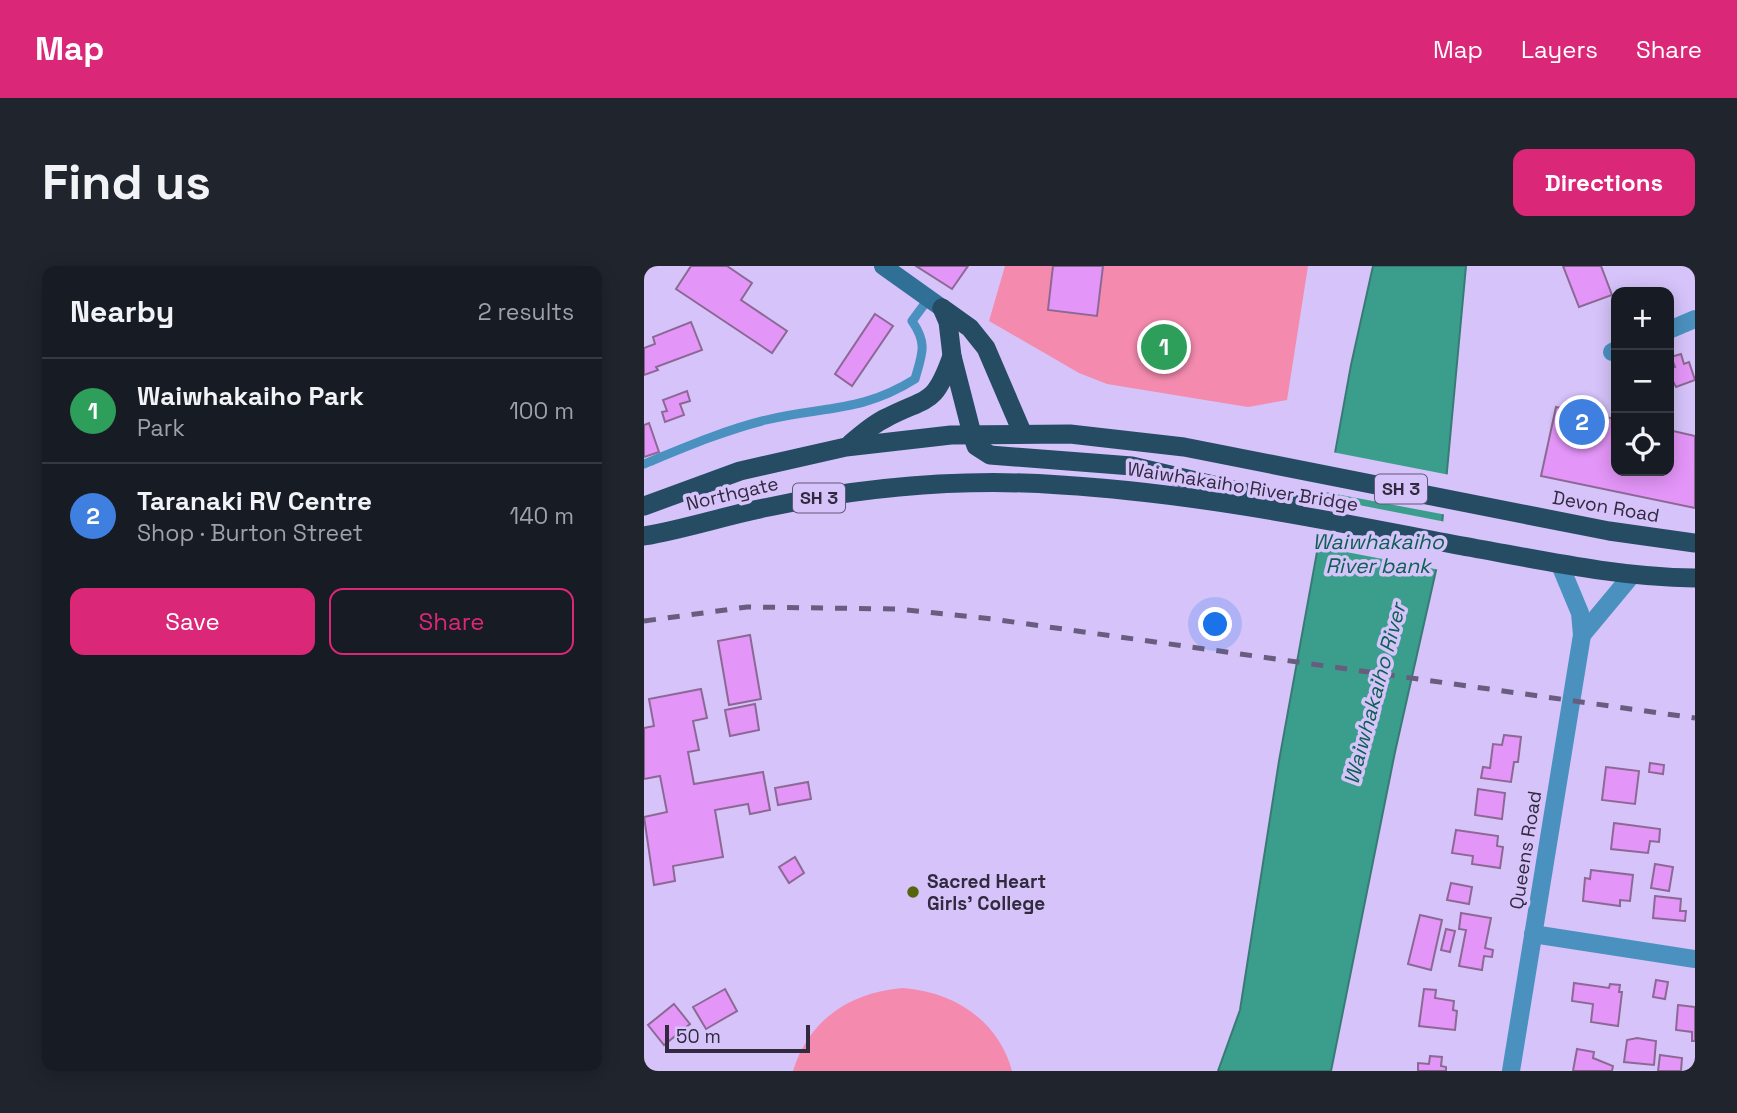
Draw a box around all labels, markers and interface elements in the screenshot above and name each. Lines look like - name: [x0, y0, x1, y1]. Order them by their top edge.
- text: Map: [35, 28, 104, 70]
- text: Map: [1433, 34, 1483, 65]
- text: Layers: [1521, 34, 1598, 65]
- text: Share: [1636, 34, 1702, 65]
- button: Directions: [1513, 149, 1695, 216]
- text: Find us: [42, 151, 211, 213]
- map controls: [1611, 287, 1674, 476]
- button: +: [1611, 287, 1674, 350]
- text: Nearby: [70, 292, 174, 331]
- text: 2 results: [478, 297, 574, 327]
- pin: 1: [1141, 321, 1187, 373]
- button: −: [1611, 350, 1674, 413]
- text: Waiwhakaiho Park: [137, 379, 364, 413]
- text: 1: [88, 396, 98, 426]
- text: 100 m: [509, 396, 574, 426]
- pin: 2: [1559, 396, 1605, 448]
- text: Park: [137, 413, 185, 443]
- button: locate: [1611, 413, 1674, 476]
- street label: Waiwhakaiho River Bridge: [1126, 456, 1360, 517]
- street label: Northgate: [683, 471, 781, 516]
- road number: SH 3: [1375, 474, 1427, 504]
- text: Taranaki RV Centre: [137, 484, 372, 518]
- road number: SH 3: [793, 484, 845, 512]
- street label: Devon Road: [1550, 485, 1661, 528]
- text: 2: [86, 501, 100, 531]
- text: 140 m: [510, 501, 574, 531]
- text: Shop · Burton Street: [137, 518, 363, 548]
- water label: Waiwhakaiho River bank: [1312, 528, 1445, 579]
- button: Save: [70, 588, 315, 655]
- button: Share: [329, 588, 574, 655]
- water label: Waiwhakaiho River: [1337, 598, 1412, 787]
- your location: [1198, 607, 1232, 641]
- street label: Queens Road: [1504, 789, 1547, 911]
- place label: Sacred Heart Girls' College: [927, 869, 1046, 916]
- marker: Sacred Heart Girls' College: [905, 884, 921, 900]
- scale bar: [665, 1022, 810, 1054]
- text: 50 m: [676, 1024, 721, 1049]

